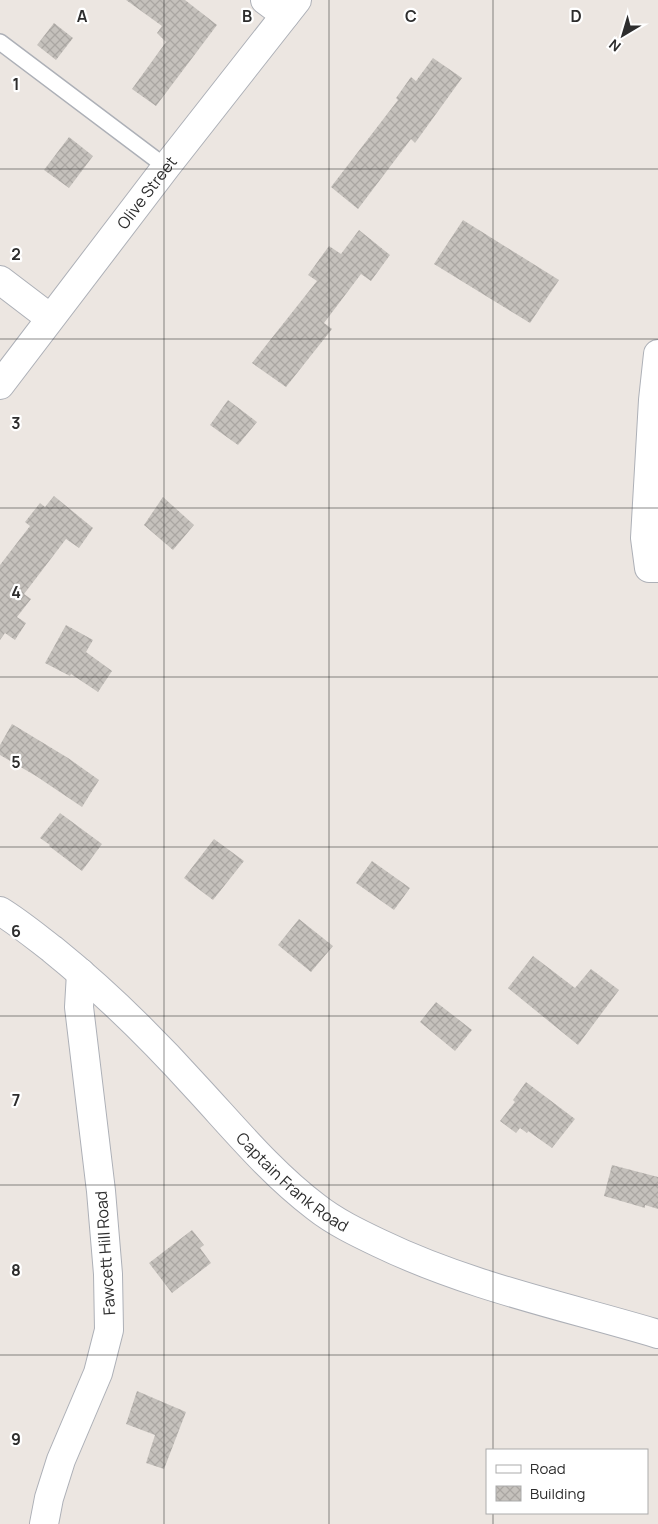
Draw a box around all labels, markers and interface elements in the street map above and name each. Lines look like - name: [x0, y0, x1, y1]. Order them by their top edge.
- text: A: [77, 5, 88, 27]
- text: B: [242, 5, 252, 27]
- text: C: [405, 5, 417, 27]
- text: D: [570, 5, 582, 27]
- north arrow: [598, 10, 648, 60]
- text: N: [605, 35, 625, 56]
- text: 1: [12, 73, 20, 95]
- street label: Olive Street: [112, 151, 182, 234]
- text: 2: [11, 243, 21, 265]
- text: 3: [11, 412, 21, 434]
- text: 4: [11, 581, 21, 603]
- text: 5: [11, 751, 21, 773]
- text: 6: [11, 920, 21, 942]
- text: 7: [12, 1089, 20, 1111]
- street label: Captain Frank Road: [231, 1127, 353, 1237]
- street label: Fawcett Hill Road: [90, 1190, 120, 1316]
- text: 8: [11, 1259, 21, 1281]
- text: 9: [11, 1428, 21, 1450]
- legend: [486, 1449, 648, 1514]
- text: Road: [530, 1458, 566, 1479]
- text: Building: [530, 1483, 585, 1504]

